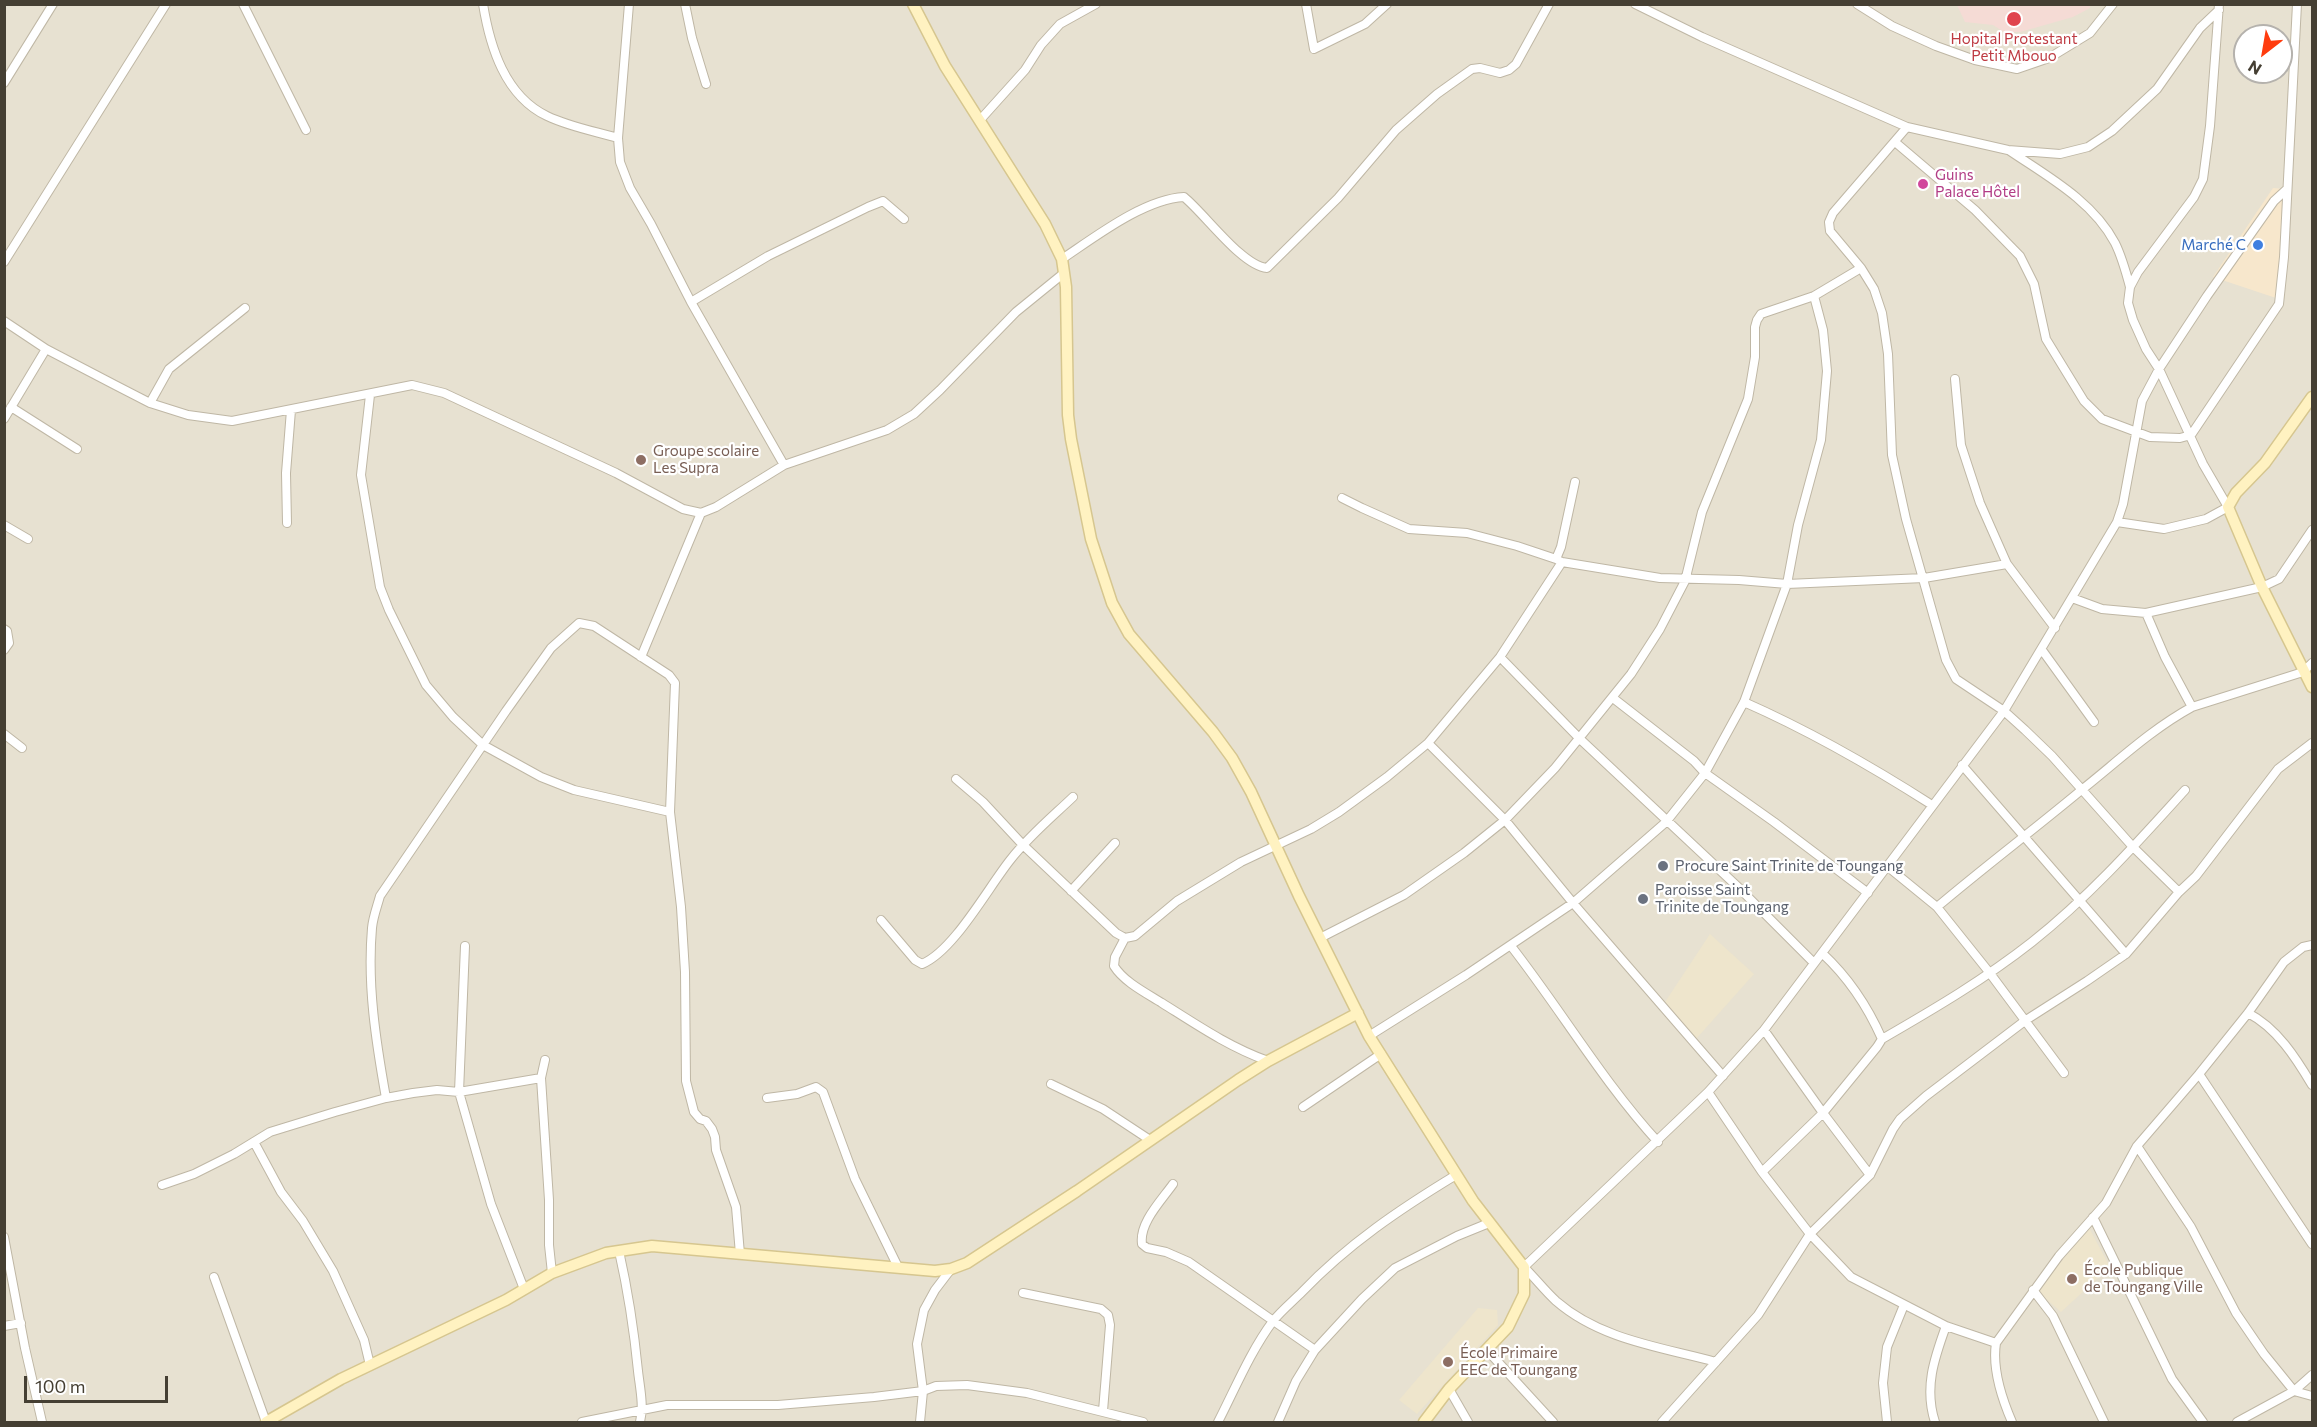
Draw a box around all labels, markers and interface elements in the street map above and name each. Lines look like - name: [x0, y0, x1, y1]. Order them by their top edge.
- marker: Hopital Protestant Petit Mbouo: [2005, 10, 2023, 28]
- north arrow: [2233, 24, 2293, 84]
- place label: Hopital Protestant Petit Mbouo: [1950, 30, 2078, 65]
- text: N: [2244, 57, 2265, 79]
- place label: Guins Palace Hôtel: [1935, 166, 2020, 201]
- marker: Guins Palace Hôtel: [1916, 177, 1930, 191]
- place label: Marché C: [2181, 236, 2246, 254]
- marker: Marché C: [2251, 238, 2265, 252]
- place label: Groupe scolaire Les Supra: [653, 442, 759, 477]
- marker: Groupe scolaire Les Supra: [634, 453, 648, 467]
- place label: Procure Saint Trinite de Toungang: [1675, 857, 1903, 875]
- marker: Procure Saint Trinite de Toungang: [1656, 859, 1670, 873]
- place label: Paroisse Saint Trinite de Toungang: [1655, 881, 1789, 916]
- marker: Paroisse Saint Trinite de Toungang: [1636, 892, 1650, 906]
- place label: École Publique de Toungang Ville: [2084, 1261, 2203, 1296]
- marker: École Publique de Toungang Ville: [2065, 1272, 2079, 1286]
- place label: École Primaire EEC de Toungang: [1460, 1344, 1577, 1379]
- marker: École Primaire EEC de Toungang: [1441, 1355, 1455, 1369]
- scale bar: [27, 1364, 171, 1402]
- text: 100 m: [35, 1375, 85, 1397]

